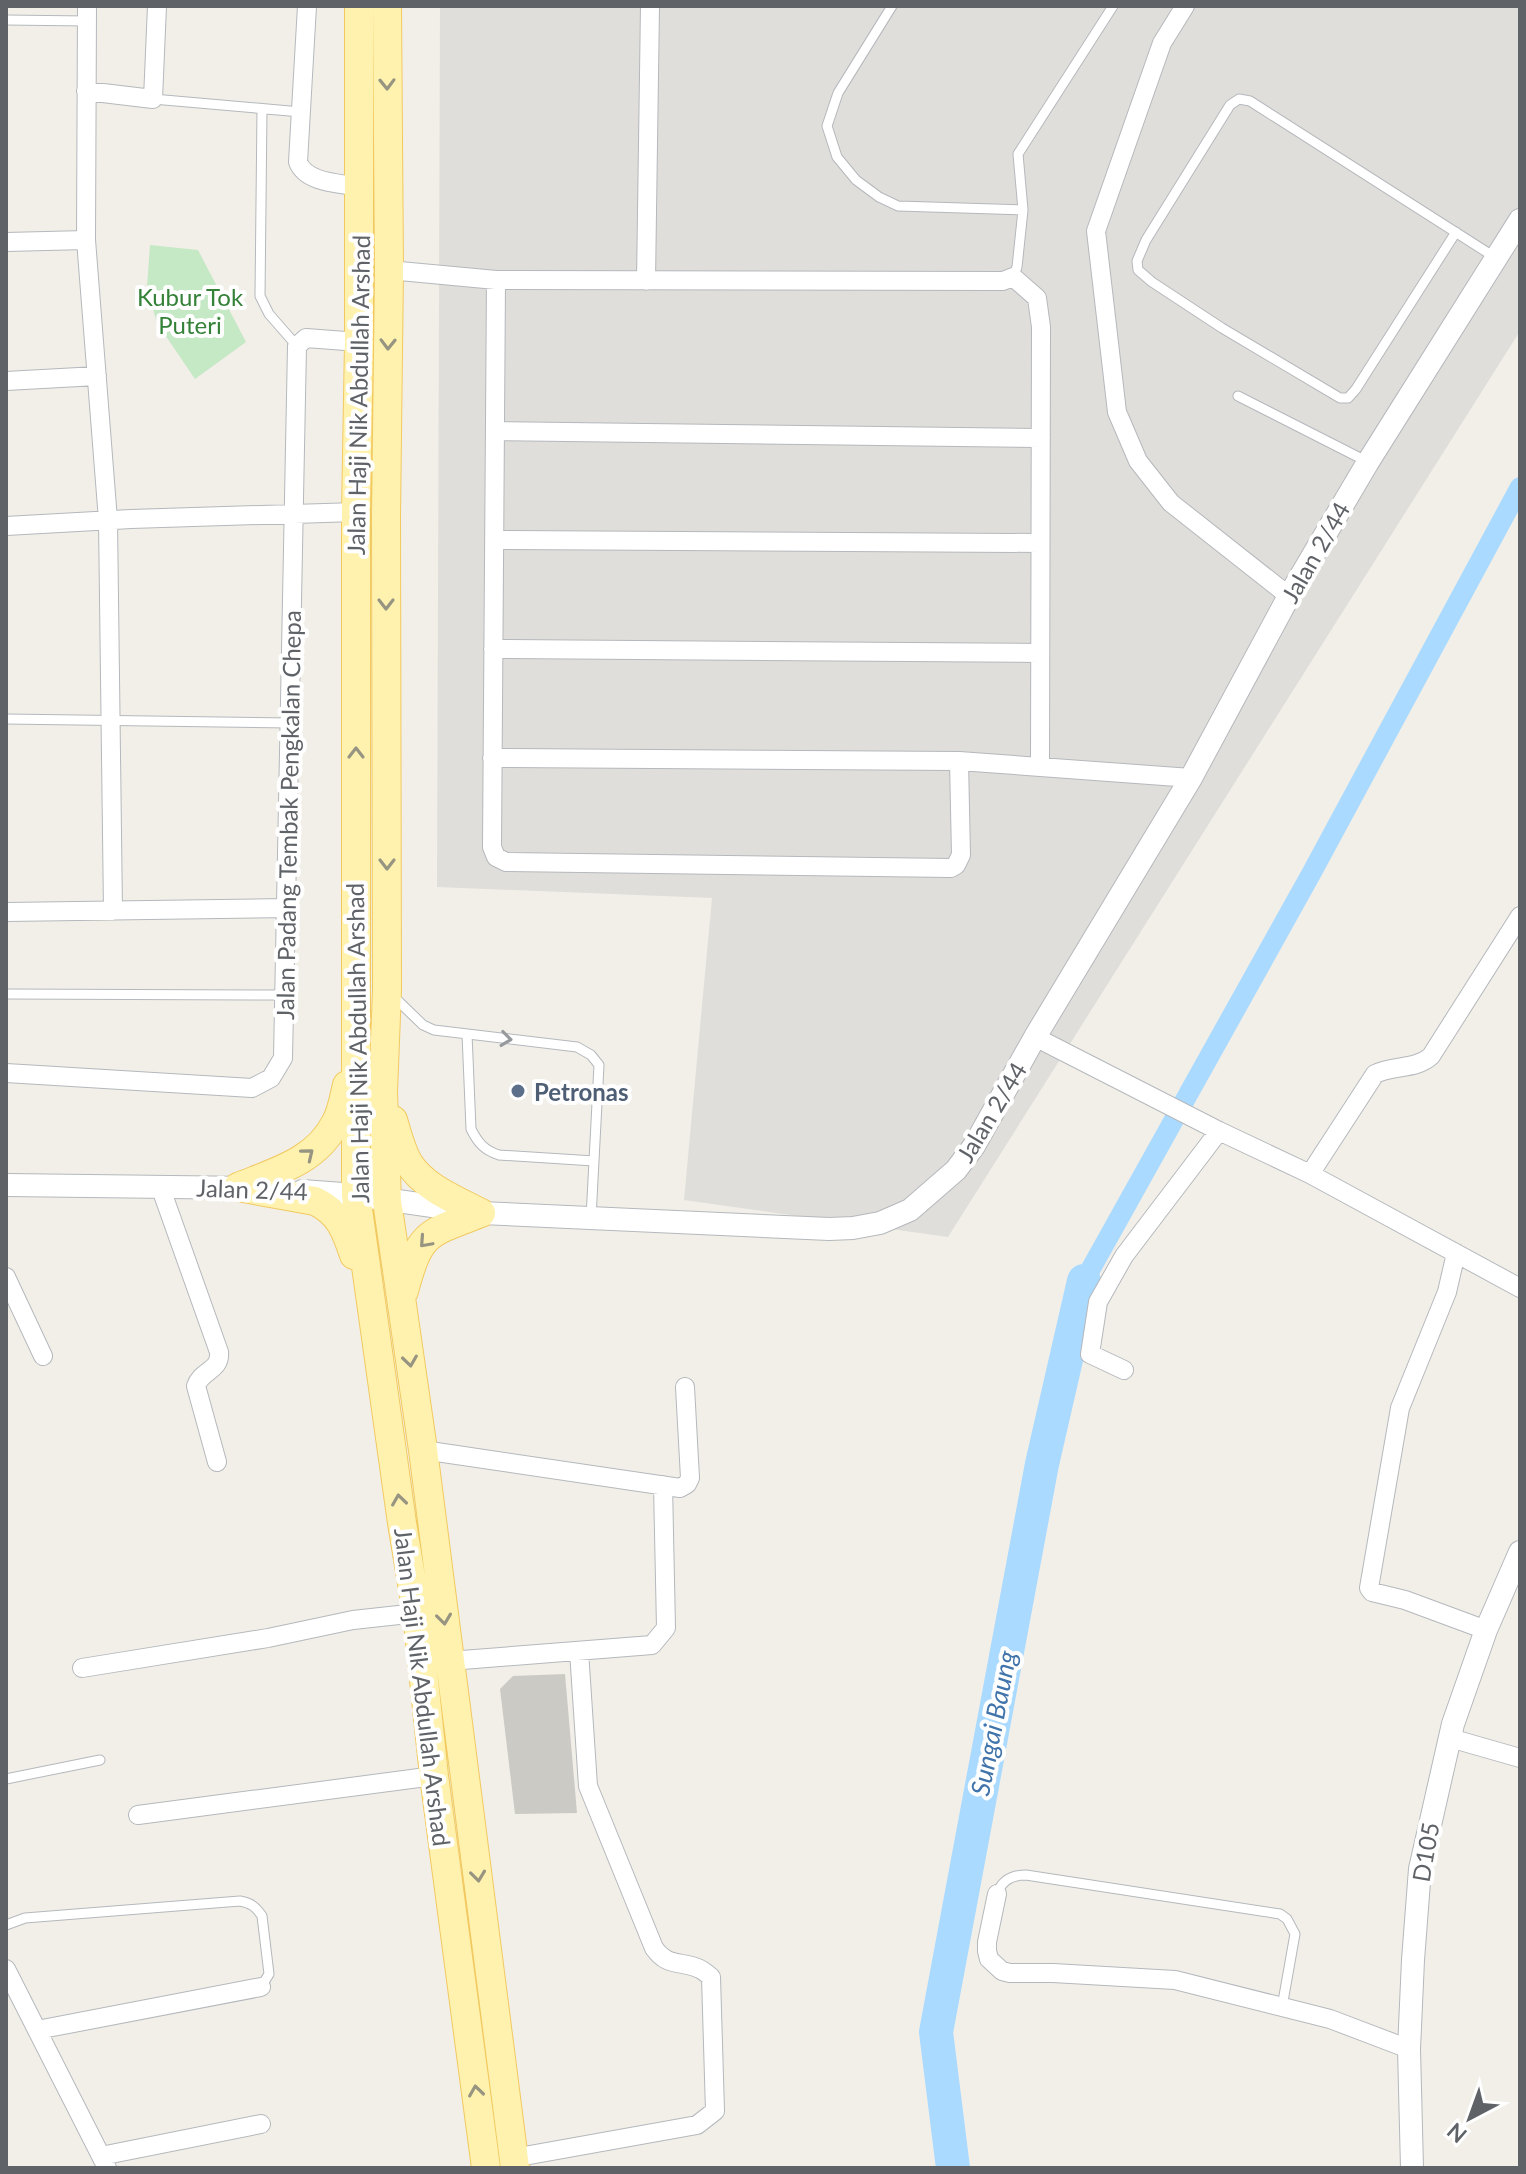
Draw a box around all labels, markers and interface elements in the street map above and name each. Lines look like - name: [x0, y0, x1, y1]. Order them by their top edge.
- one-way arrow: [378, 78, 396, 91]
- street label: Jalan Haji Nik Abdullah Arshad: [341, 235, 375, 555]
- park label: Kubur Tok Puteri: [137, 282, 244, 339]
- one-way arrow: [379, 338, 397, 351]
- street label: Jalan 2/44: [1275, 496, 1355, 607]
- one-way arrow: [378, 598, 395, 611]
- street label: Jalan Padang Tembak Pengkalan Chepa: [270, 610, 306, 1020]
- one-way arrow: [347, 746, 365, 759]
- one-way arrow: [378, 858, 396, 871]
- street label: Jalan Haji Nik Abdullah Arshad: [340, 883, 374, 1203]
- one-way arrow: [500, 1030, 513, 1047]
- street label: Jalan 2/44: [950, 1057, 1032, 1167]
- place label: Petronas: [534, 1077, 629, 1106]
- marker: Petronas: [509, 1082, 527, 1100]
- one-way arrow: [299, 1149, 313, 1164]
- street label: Jalan 2/44: [196, 1173, 308, 1205]
- one-way arrow: [420, 1233, 435, 1247]
- one-way arrow: [401, 1354, 418, 1368]
- one-way arrow: [391, 1493, 408, 1507]
- street label: Jalan Haji Nik Abdullah Arshad: [389, 1526, 457, 1848]
- one-way arrow: [435, 1612, 452, 1626]
- water label: Sungai Baung: [963, 1647, 1023, 1798]
- street label: D105: [1406, 1820, 1444, 1884]
- one-way arrow: [469, 1870, 486, 1883]
- north arrow: [1430, 2078, 1510, 2158]
- one-way arrow: [468, 2084, 485, 2098]
- text: N: [1441, 2118, 1472, 2149]

